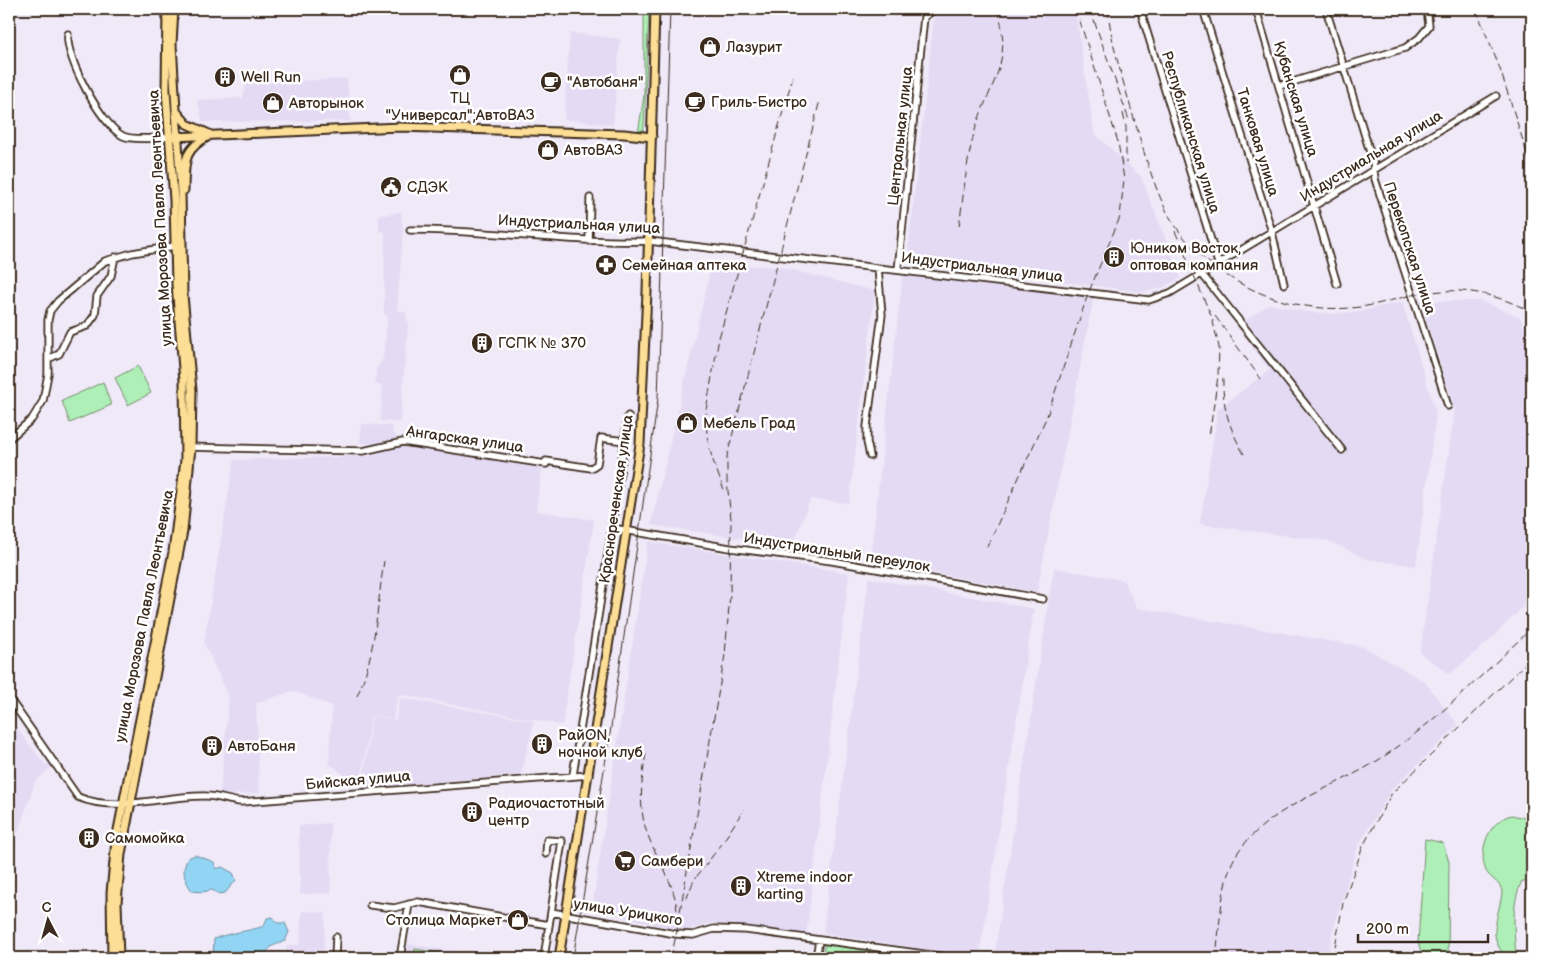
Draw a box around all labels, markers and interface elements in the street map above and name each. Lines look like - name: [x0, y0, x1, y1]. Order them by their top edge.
- shop icon: Лазурит: [698, 35, 722, 59]
- place label: Лазурит: [725, 38, 782, 57]
- street label: Кубанская улица: [1269, 39, 1322, 159]
- street label: Республиканская улица: [1157, 49, 1224, 216]
- shop icon: ТЦ "Универсал";АвтоВАЗ: [448, 63, 472, 87]
- building icon: Well Run: [213, 65, 237, 89]
- street label: Центральная улица: [884, 65, 917, 207]
- place label: Well Run: [241, 68, 301, 87]
- cafe icon: "Автобаня": [539, 70, 563, 94]
- place label: "Автобаня": [567, 73, 644, 92]
- street label: Танковая улица: [1232, 86, 1283, 199]
- street label: улица Морозова Павла Леонтьевича: [144, 89, 177, 347]
- place label: ТЦ "Универсал";АвтоВАЗ: [385, 89, 535, 125]
- cafe icon: Гриль-Бистро: [683, 90, 707, 114]
- shop icon: Авторынок: [261, 91, 285, 115]
- place label: Гриль-Бистро: [711, 93, 807, 112]
- place label: Авторынок: [288, 94, 364, 113]
- street label: Индустриальная улица: [1297, 106, 1446, 207]
- shop icon: АвтоВАЗ: [536, 138, 560, 162]
- place label: АвтоВАЗ: [563, 141, 623, 160]
- public building icon: СДЭК: [379, 175, 403, 199]
- place label: СДЭК: [407, 178, 448, 197]
- street label: Перекопская улица: [1379, 179, 1440, 317]
- street label: Индустриальная улица: [497, 211, 661, 238]
- place label: Юником Восток, оптовая компания: [1130, 239, 1258, 275]
- building icon: Юником Восток, оптовая компания: [1102, 245, 1126, 269]
- street label: Индустриальная улица: [900, 248, 1064, 287]
- pharmacy icon: Семейная аптека: [594, 253, 618, 277]
- place label: Семейная аптека: [622, 256, 747, 275]
- building icon: ГСПК № 370: [470, 331, 494, 355]
- place label: ГСПК № 370: [498, 334, 586, 353]
- shop icon: Мебель Град: [675, 411, 699, 435]
- street label: Краснореченская улица: [595, 413, 638, 585]
- place label: Мебель Град: [703, 414, 795, 433]
- street label: Ангарская улица: [404, 422, 525, 457]
- street label: улица Морозова Павла Леонтьевича: [111, 488, 178, 744]
- street label: Индустриальный переулок: [742, 528, 932, 577]
- place label: РайON, ночной клуб: [558, 726, 643, 762]
- building icon: РайON, ночной клуб: [530, 732, 554, 756]
- building icon: АвтоБаня: [200, 734, 224, 758]
- place label: АвтоБаня: [227, 737, 296, 756]
- street label: Бийская улица: [305, 766, 411, 795]
- place label: Радиочастотный центр: [488, 794, 605, 830]
- building icon: Радиочастотный центр: [460, 800, 484, 824]
- building icon: Самомойка: [77, 826, 101, 850]
- place label: Самомойка: [105, 829, 185, 848]
- supermarket icon: Самбери: [613, 849, 637, 873]
- place label: Самбери: [641, 852, 703, 871]
- place label: Xtreme indoor karting: [756, 868, 853, 904]
- building icon: Xtreme indoor karting: [729, 874, 753, 898]
- north arrow: [22, 894, 72, 944]
- street label: улица Урицкого: [572, 895, 684, 930]
- text: С: [41, 899, 53, 917]
- shop icon: Столица Маркет: [506, 908, 530, 932]
- place label: Столица Маркет: [386, 911, 502, 930]
- scale bar: [1358, 912, 1488, 944]
- text: 200 m: [1366, 920, 1409, 939]

